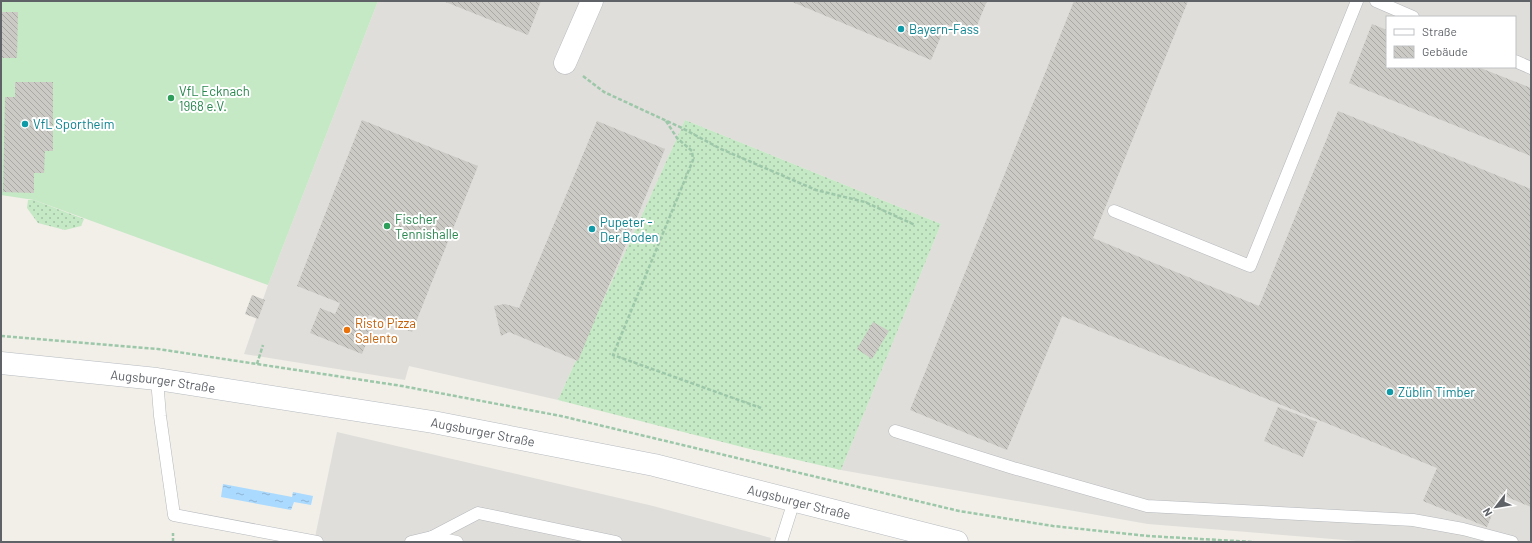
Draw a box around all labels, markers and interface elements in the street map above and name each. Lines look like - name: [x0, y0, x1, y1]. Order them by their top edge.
- legend: [1386, 16, 1516, 68]
- place label: Bayern-Fass: [909, 21, 979, 37]
- marker: Bayern-Fass: [896, 24, 906, 34]
- text: Straße: [1422, 24, 1457, 38]
- text: Gebäude: [1422, 44, 1468, 58]
- place label: VfL Ecknach 1968 e.V.: [179, 83, 250, 114]
- marker: VfL Ecknach 1968 e.V.: [166, 93, 176, 103]
- place label: VfL Sportheim: [33, 116, 115, 132]
- marker: VfL Sportheim: [20, 119, 30, 129]
- place label: Fischer Tennishalle: [395, 211, 459, 242]
- place label: Pupeter - Der Boden: [600, 214, 659, 245]
- marker: Fischer Tennishalle: [382, 221, 392, 231]
- marker: Pupeter - Der Boden: [587, 224, 597, 234]
- place label: Risto Pizza Salento: [355, 315, 416, 346]
- marker: Risto Pizza Salento: [342, 325, 352, 335]
- street label: Augsburger Straße: [110, 366, 217, 396]
- place label: Züblin Timber: [1398, 384, 1475, 400]
- marker: Züblin Timber: [1385, 387, 1395, 397]
- street label: Augsburger Straße: [429, 414, 536, 450]
- street label: Augsburger Straße: [746, 481, 852, 523]
- north arrow: [1476, 487, 1516, 527]
- text: N: [1480, 506, 1494, 519]

